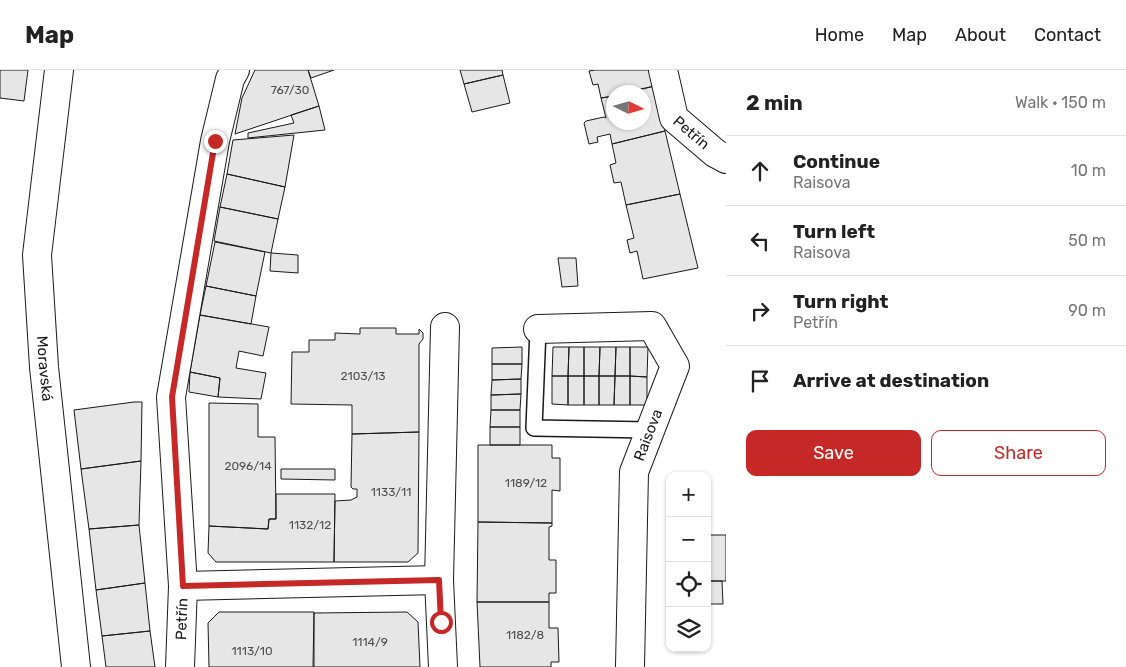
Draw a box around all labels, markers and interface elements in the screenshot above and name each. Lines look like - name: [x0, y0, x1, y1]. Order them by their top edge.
- text: Map: [25, 21, 74, 49]
- text: Home: [815, 24, 864, 46]
- text: Map: [892, 24, 927, 46]
- text: About: [955, 24, 1006, 46]
- text: Contact: [1034, 24, 1101, 46]
- house number: 767/30: [271, 83, 309, 97]
- north arrow: [606, 85, 651, 130]
- text: 2 min: [746, 90, 803, 115]
- text: Walk · 150 m: [1015, 93, 1106, 112]
- street label: Petřín: [669, 112, 713, 153]
- route end: [204, 130, 227, 153]
- text: Continue: [793, 150, 880, 173]
- icon: ahead: [746, 157, 774, 185]
- text: 10 m: [1071, 161, 1106, 180]
- text: Raisova: [793, 173, 851, 192]
- text: Turn left: [793, 220, 875, 243]
- icon: left: [746, 227, 774, 255]
- text: 50 m: [1068, 231, 1106, 250]
- text: Raisova: [793, 243, 851, 262]
- text: Turn right: [793, 290, 888, 313]
- icon: right: [746, 297, 774, 325]
- text: 90 m: [1068, 301, 1106, 320]
- text: Petřín: [793, 313, 838, 332]
- street label: Moravská: [33, 335, 57, 402]
- icon: arrive: [746, 367, 774, 395]
- house number: 2103/13: [340, 369, 386, 383]
- text: Arrive at destination: [793, 369, 989, 392]
- street label: Raisova: [630, 407, 666, 463]
- button: Save: [746, 430, 921, 476]
- button: Share: [931, 430, 1106, 476]
- house number: 2096/14: [224, 459, 272, 473]
- map controls: [666, 472, 711, 652]
- button: +: [666, 472, 711, 517]
- house number: 1189/12: [505, 476, 547, 490]
- house number: 1133/11: [371, 485, 411, 499]
- button: −: [666, 517, 711, 562]
- house number: 1132/12: [289, 518, 331, 532]
- button: locate: [666, 562, 711, 607]
- street label: Petřín: [172, 598, 192, 640]
- button: layers: [666, 607, 711, 652]
- route start: [430, 611, 453, 634]
- house number: 1182/8: [506, 628, 544, 642]
- house number: 1114/9: [352, 635, 388, 649]
- house number: 1113/10: [231, 644, 273, 658]

